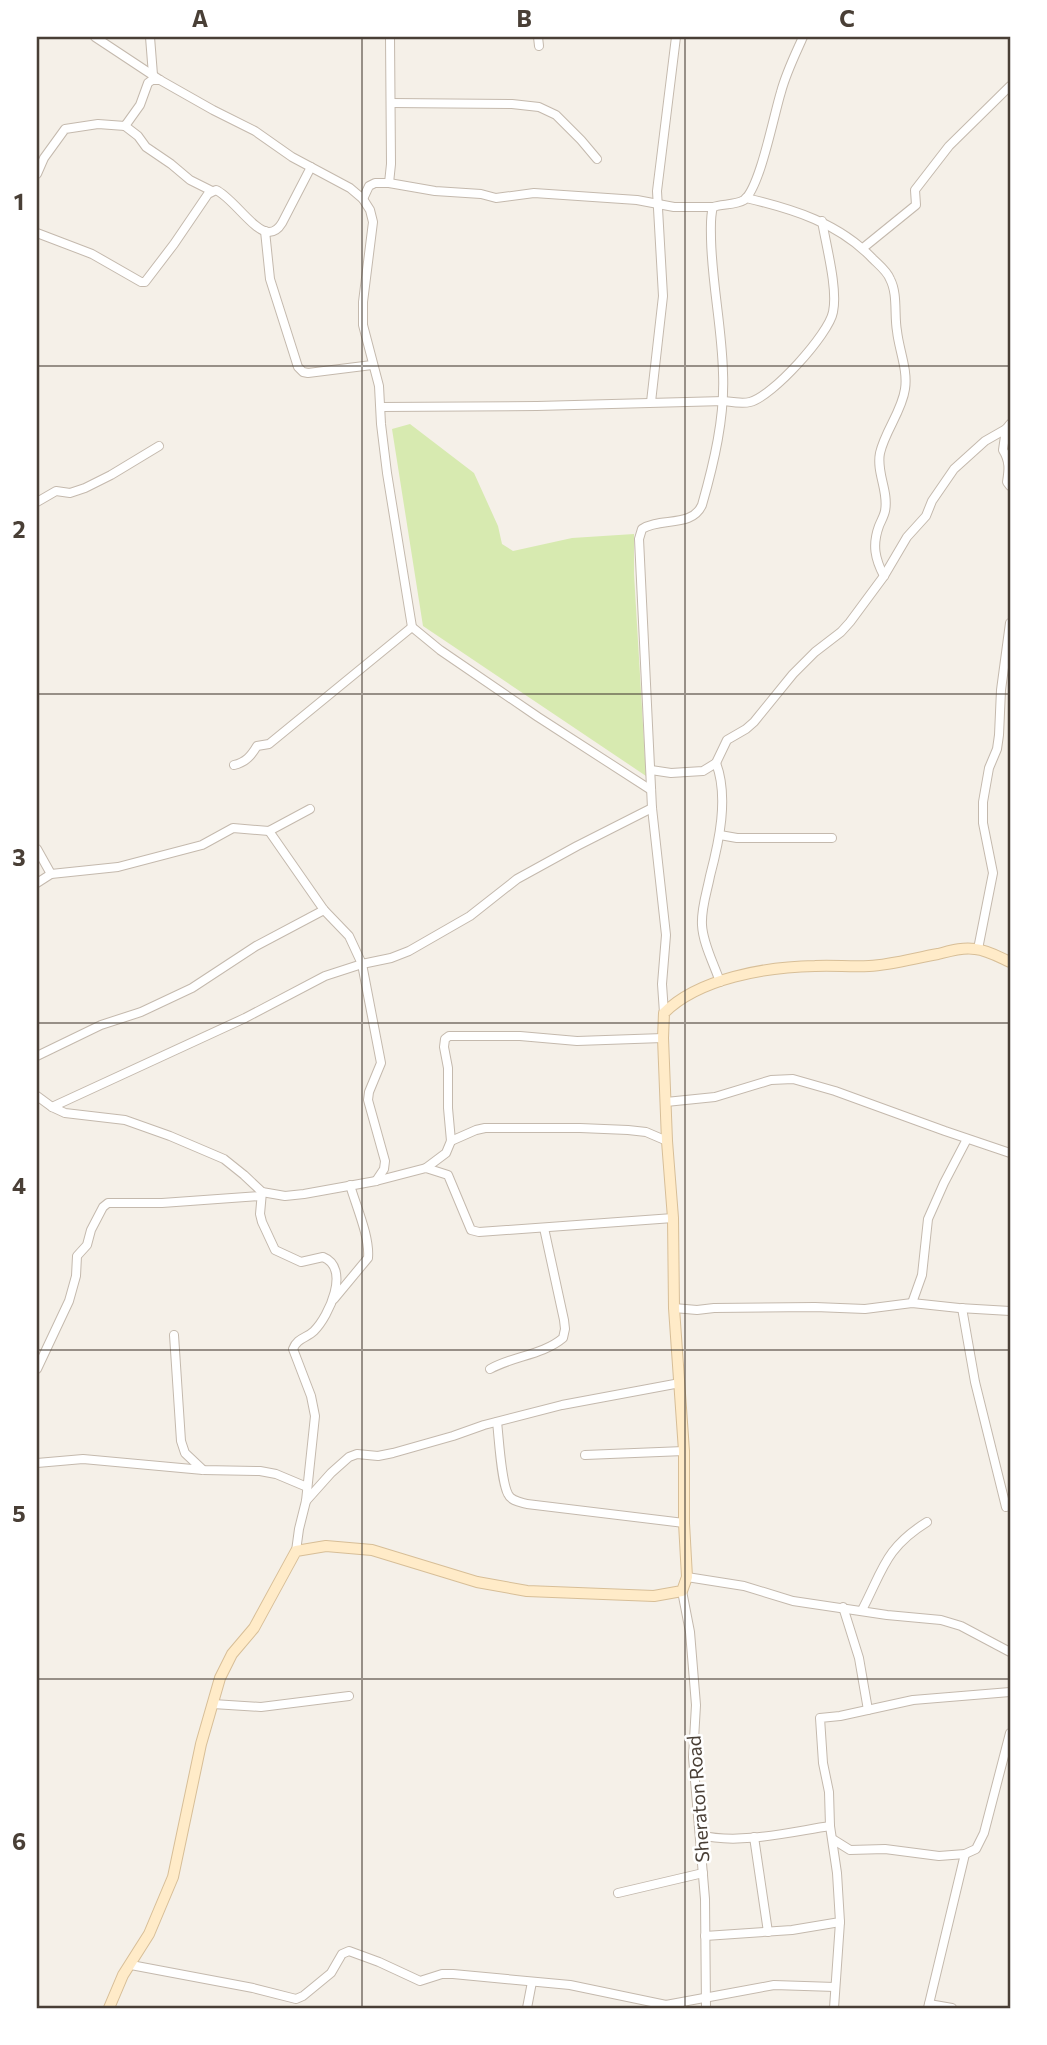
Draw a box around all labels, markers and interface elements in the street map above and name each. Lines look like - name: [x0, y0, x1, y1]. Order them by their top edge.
- text: A: [192, 4, 209, 32]
- text: B: [516, 4, 532, 32]
- text: C: [839, 4, 855, 32]
- text: 1: [14, 187, 24, 215]
- text: 2: [12, 515, 26, 543]
- text: 3: [12, 843, 26, 871]
- text: 4: [12, 1171, 26, 1199]
- text: 5: [12, 1499, 26, 1527]
- street label: Sheraton Road: [682, 1735, 713, 1863]
- text: 6: [12, 1827, 26, 1855]

